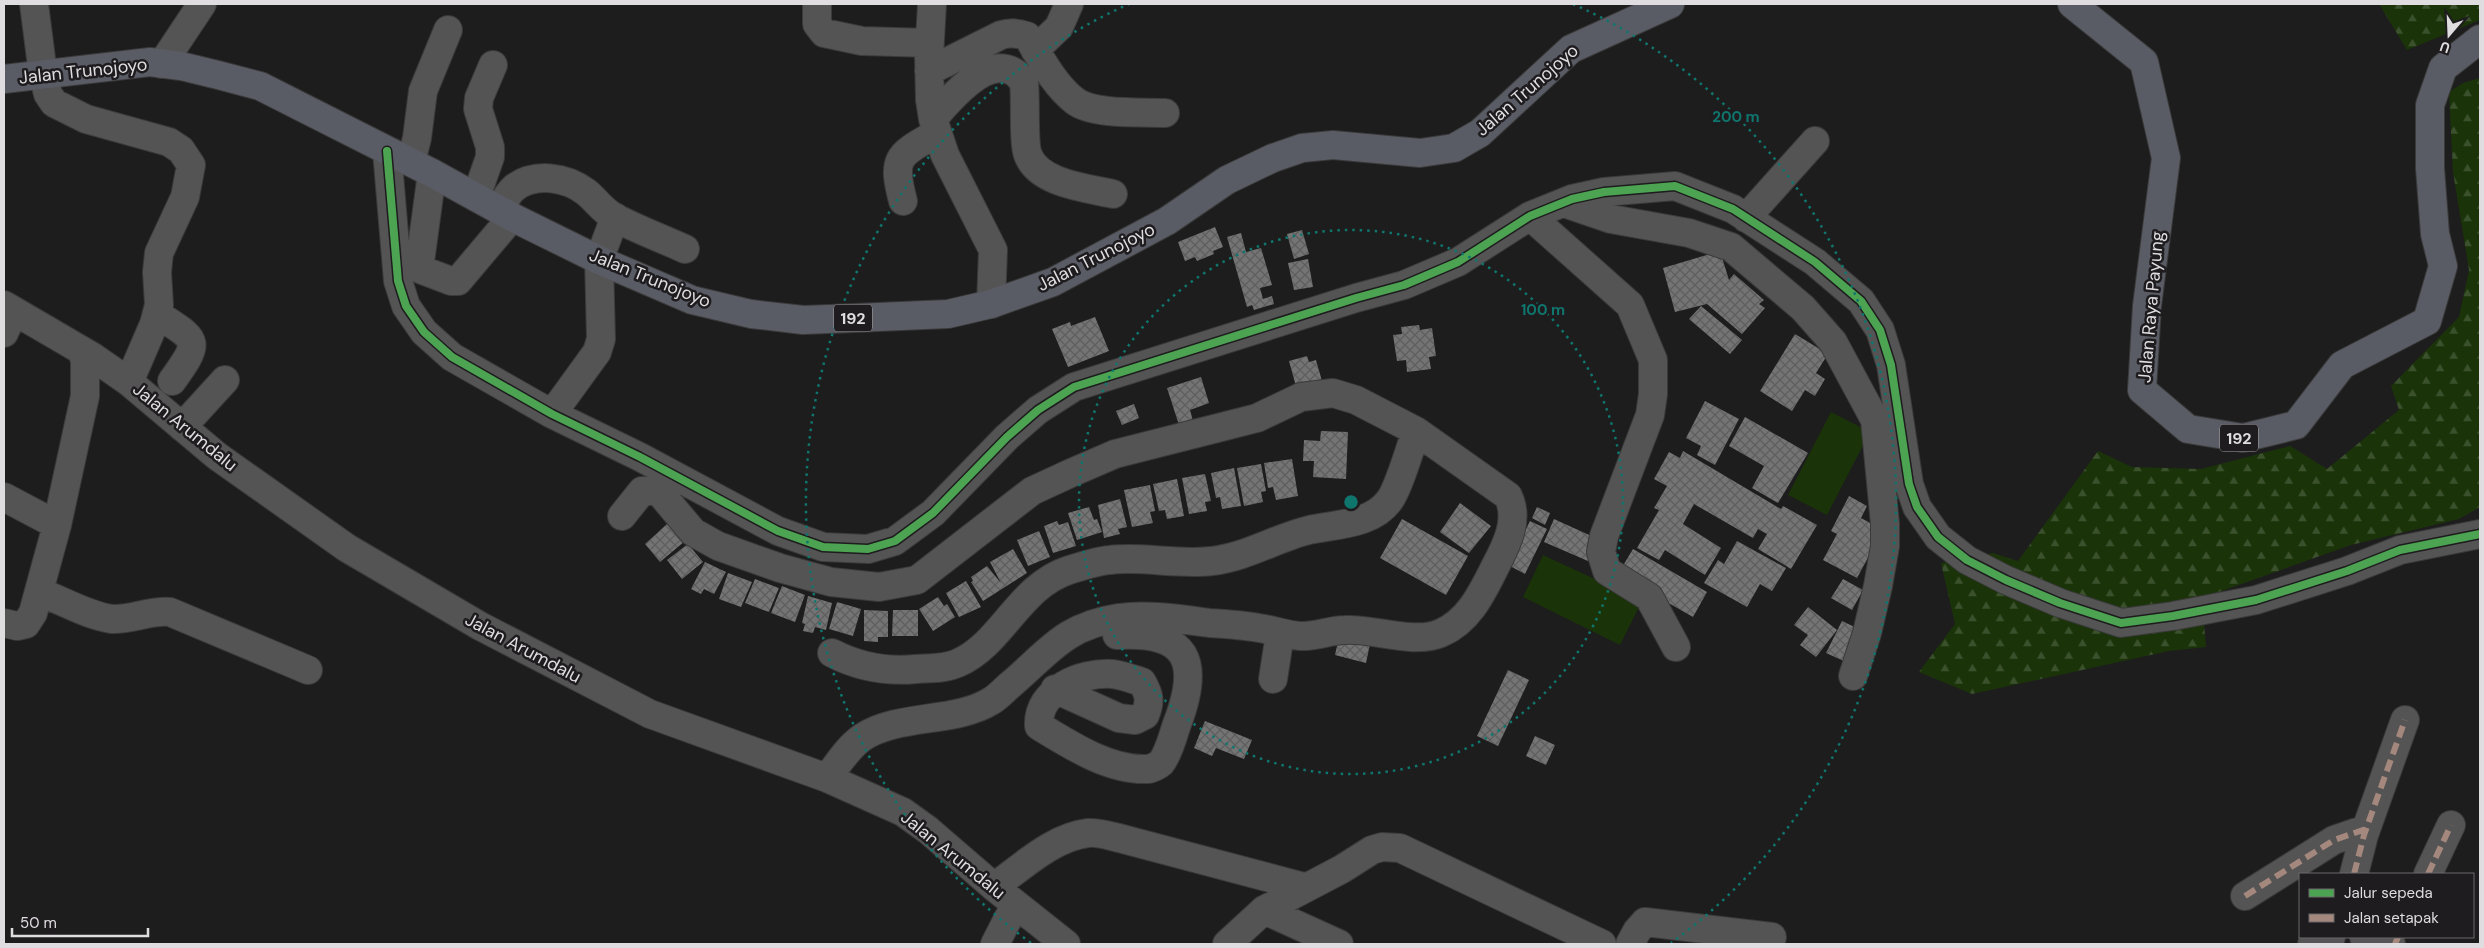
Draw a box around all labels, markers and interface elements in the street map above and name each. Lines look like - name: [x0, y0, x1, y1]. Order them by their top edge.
- north arrow: [2424, 10, 2474, 60]
- text: U: [2437, 37, 2452, 57]
- street label: Jalan Trunojoyo: [1470, 39, 1584, 141]
- street label: Jalan Trunojoyo: [18, 52, 148, 90]
- text: 200 m: [1712, 107, 1760, 127]
- street label: Jalan Trunojoyo: [1033, 217, 1159, 297]
- street label: Jalan Raya Payung: [2132, 230, 2170, 384]
- street label: Jalan Trunojoyo: [586, 243, 714, 313]
- text: 100 m: [1521, 300, 1565, 320]
- road number: 192: [834, 304, 872, 332]
- street label: Jalan Arumdalu: [128, 377, 242, 477]
- road number: 192: [2220, 424, 2258, 452]
- centre of rings: [1342, 493, 1360, 511]
- street label: Jalan Arumdalu: [461, 607, 585, 689]
- street label: Jalan Arumdalu: [896, 805, 1010, 905]
- legend: [2299, 873, 2474, 938]
- text: Jalur sepeda: [2344, 883, 2433, 903]
- scale bar: [12, 906, 149, 938]
- text: Jalan setapak: [2344, 908, 2439, 928]
- text: 50 m: [20, 913, 57, 933]

